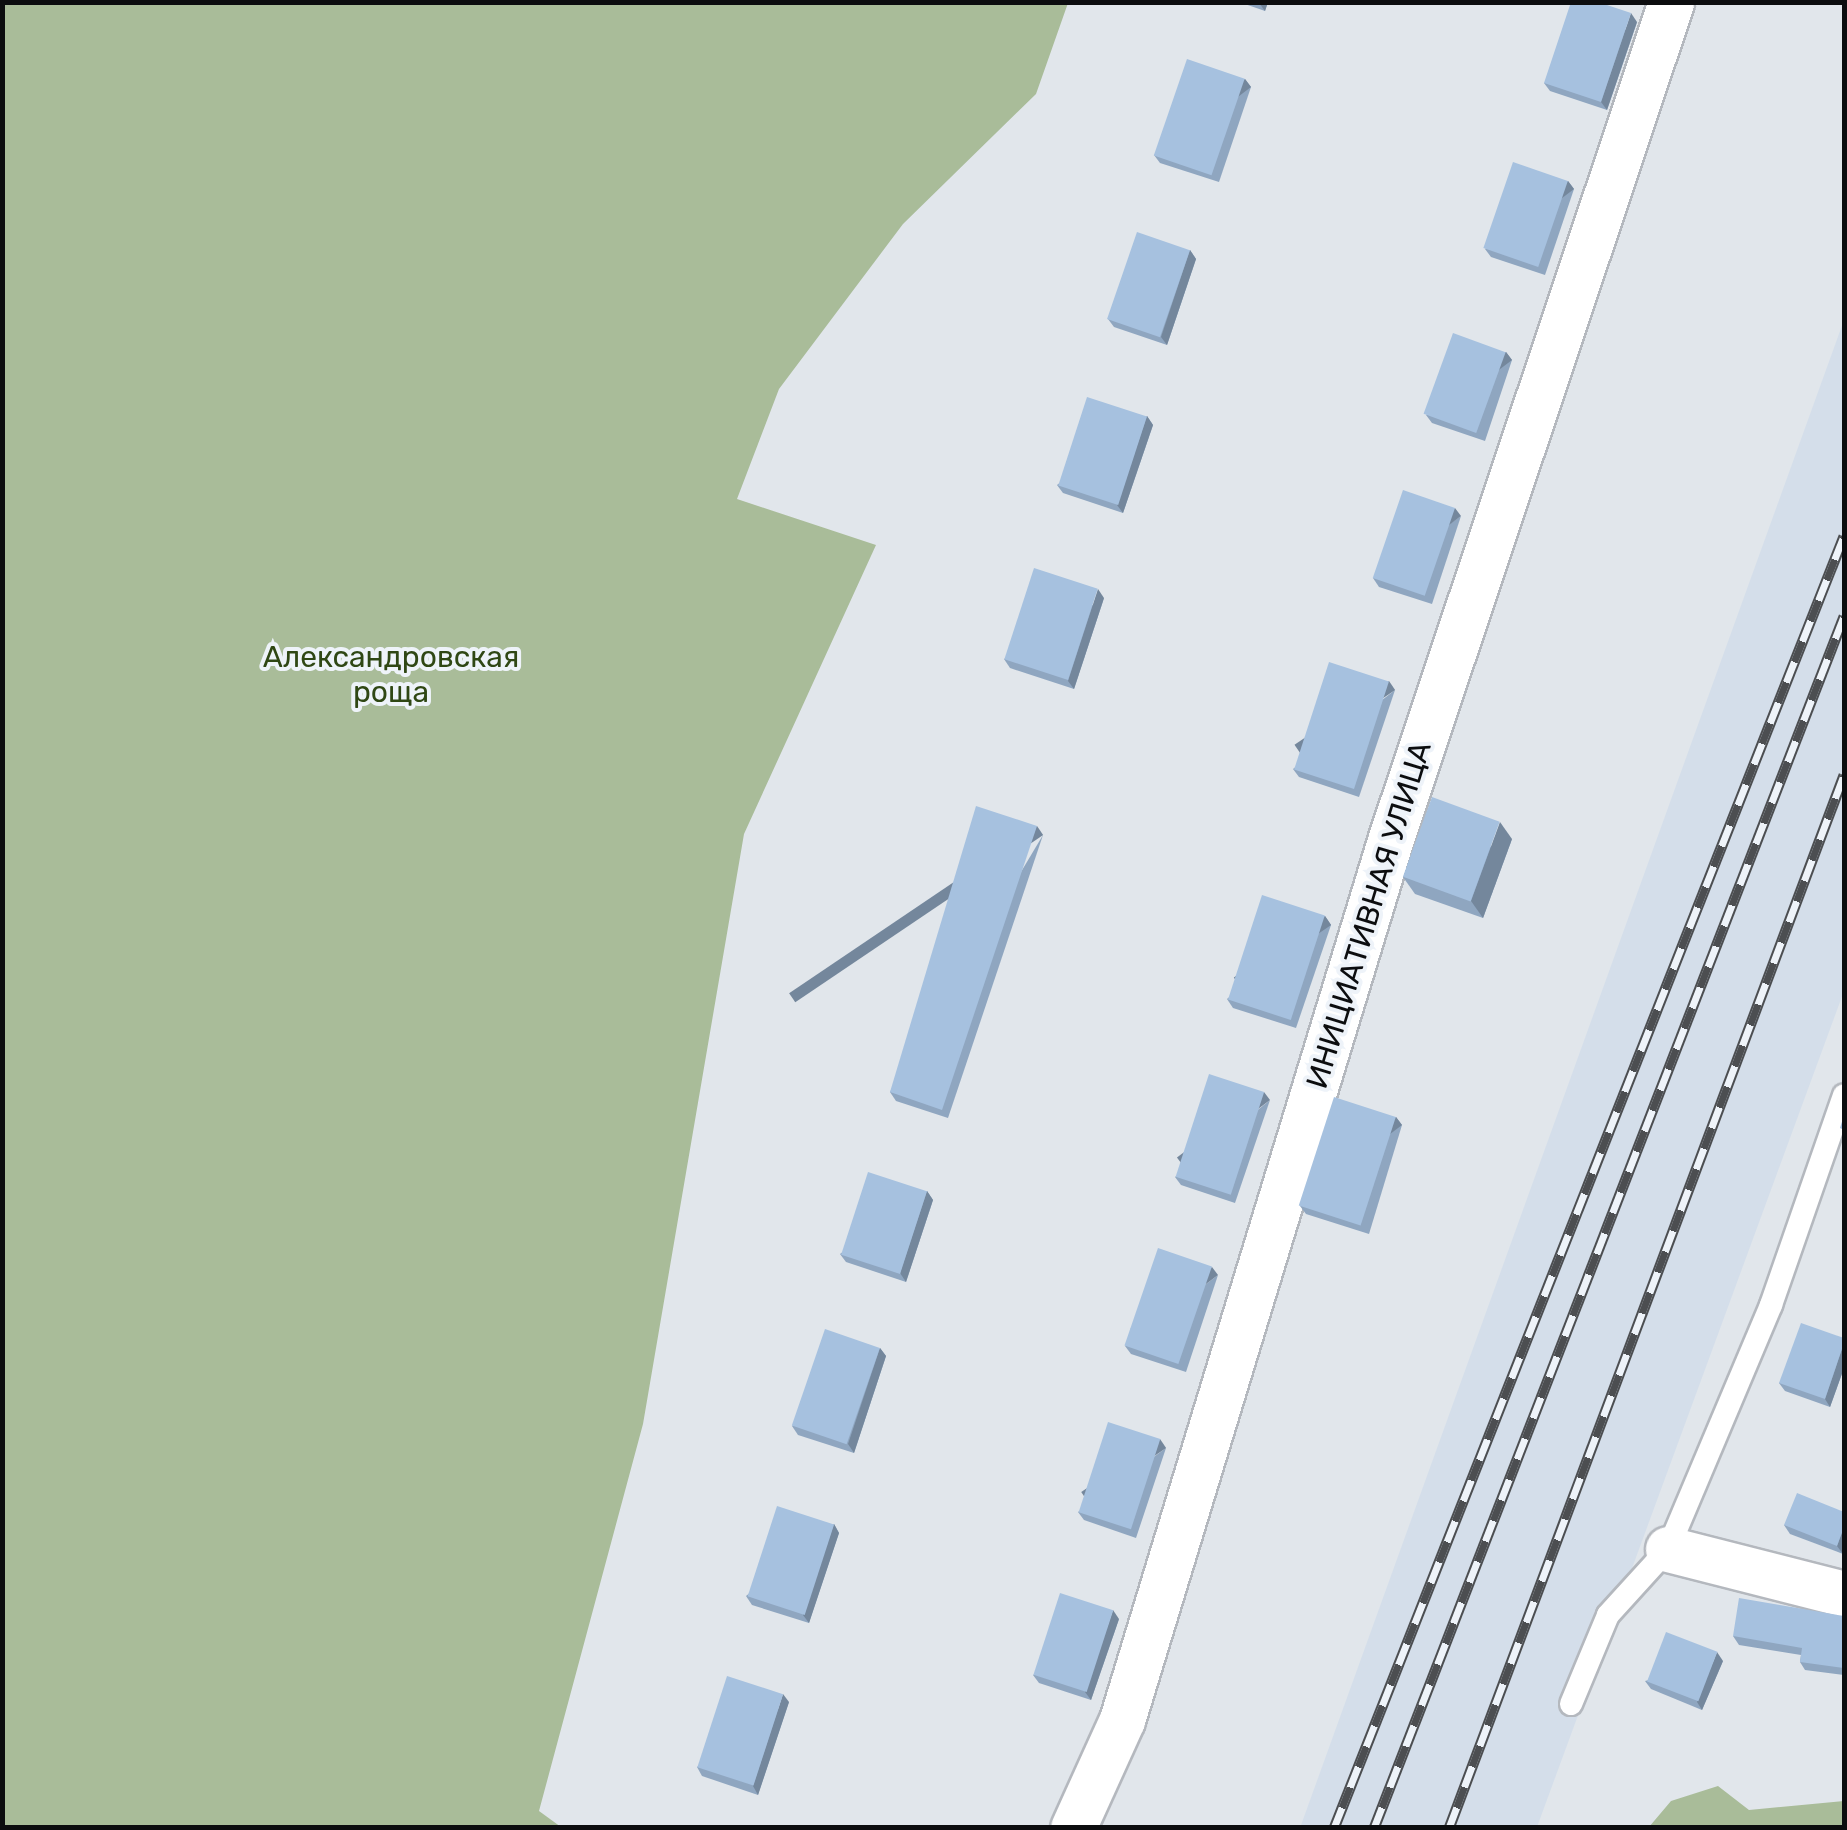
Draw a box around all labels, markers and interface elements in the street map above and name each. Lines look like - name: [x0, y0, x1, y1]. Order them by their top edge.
- park label: Александровская роща: [263, 639, 519, 710]
- street label: ИНИЦИАТИВНАЯ УЛИЦА: [1299, 737, 1439, 1093]

